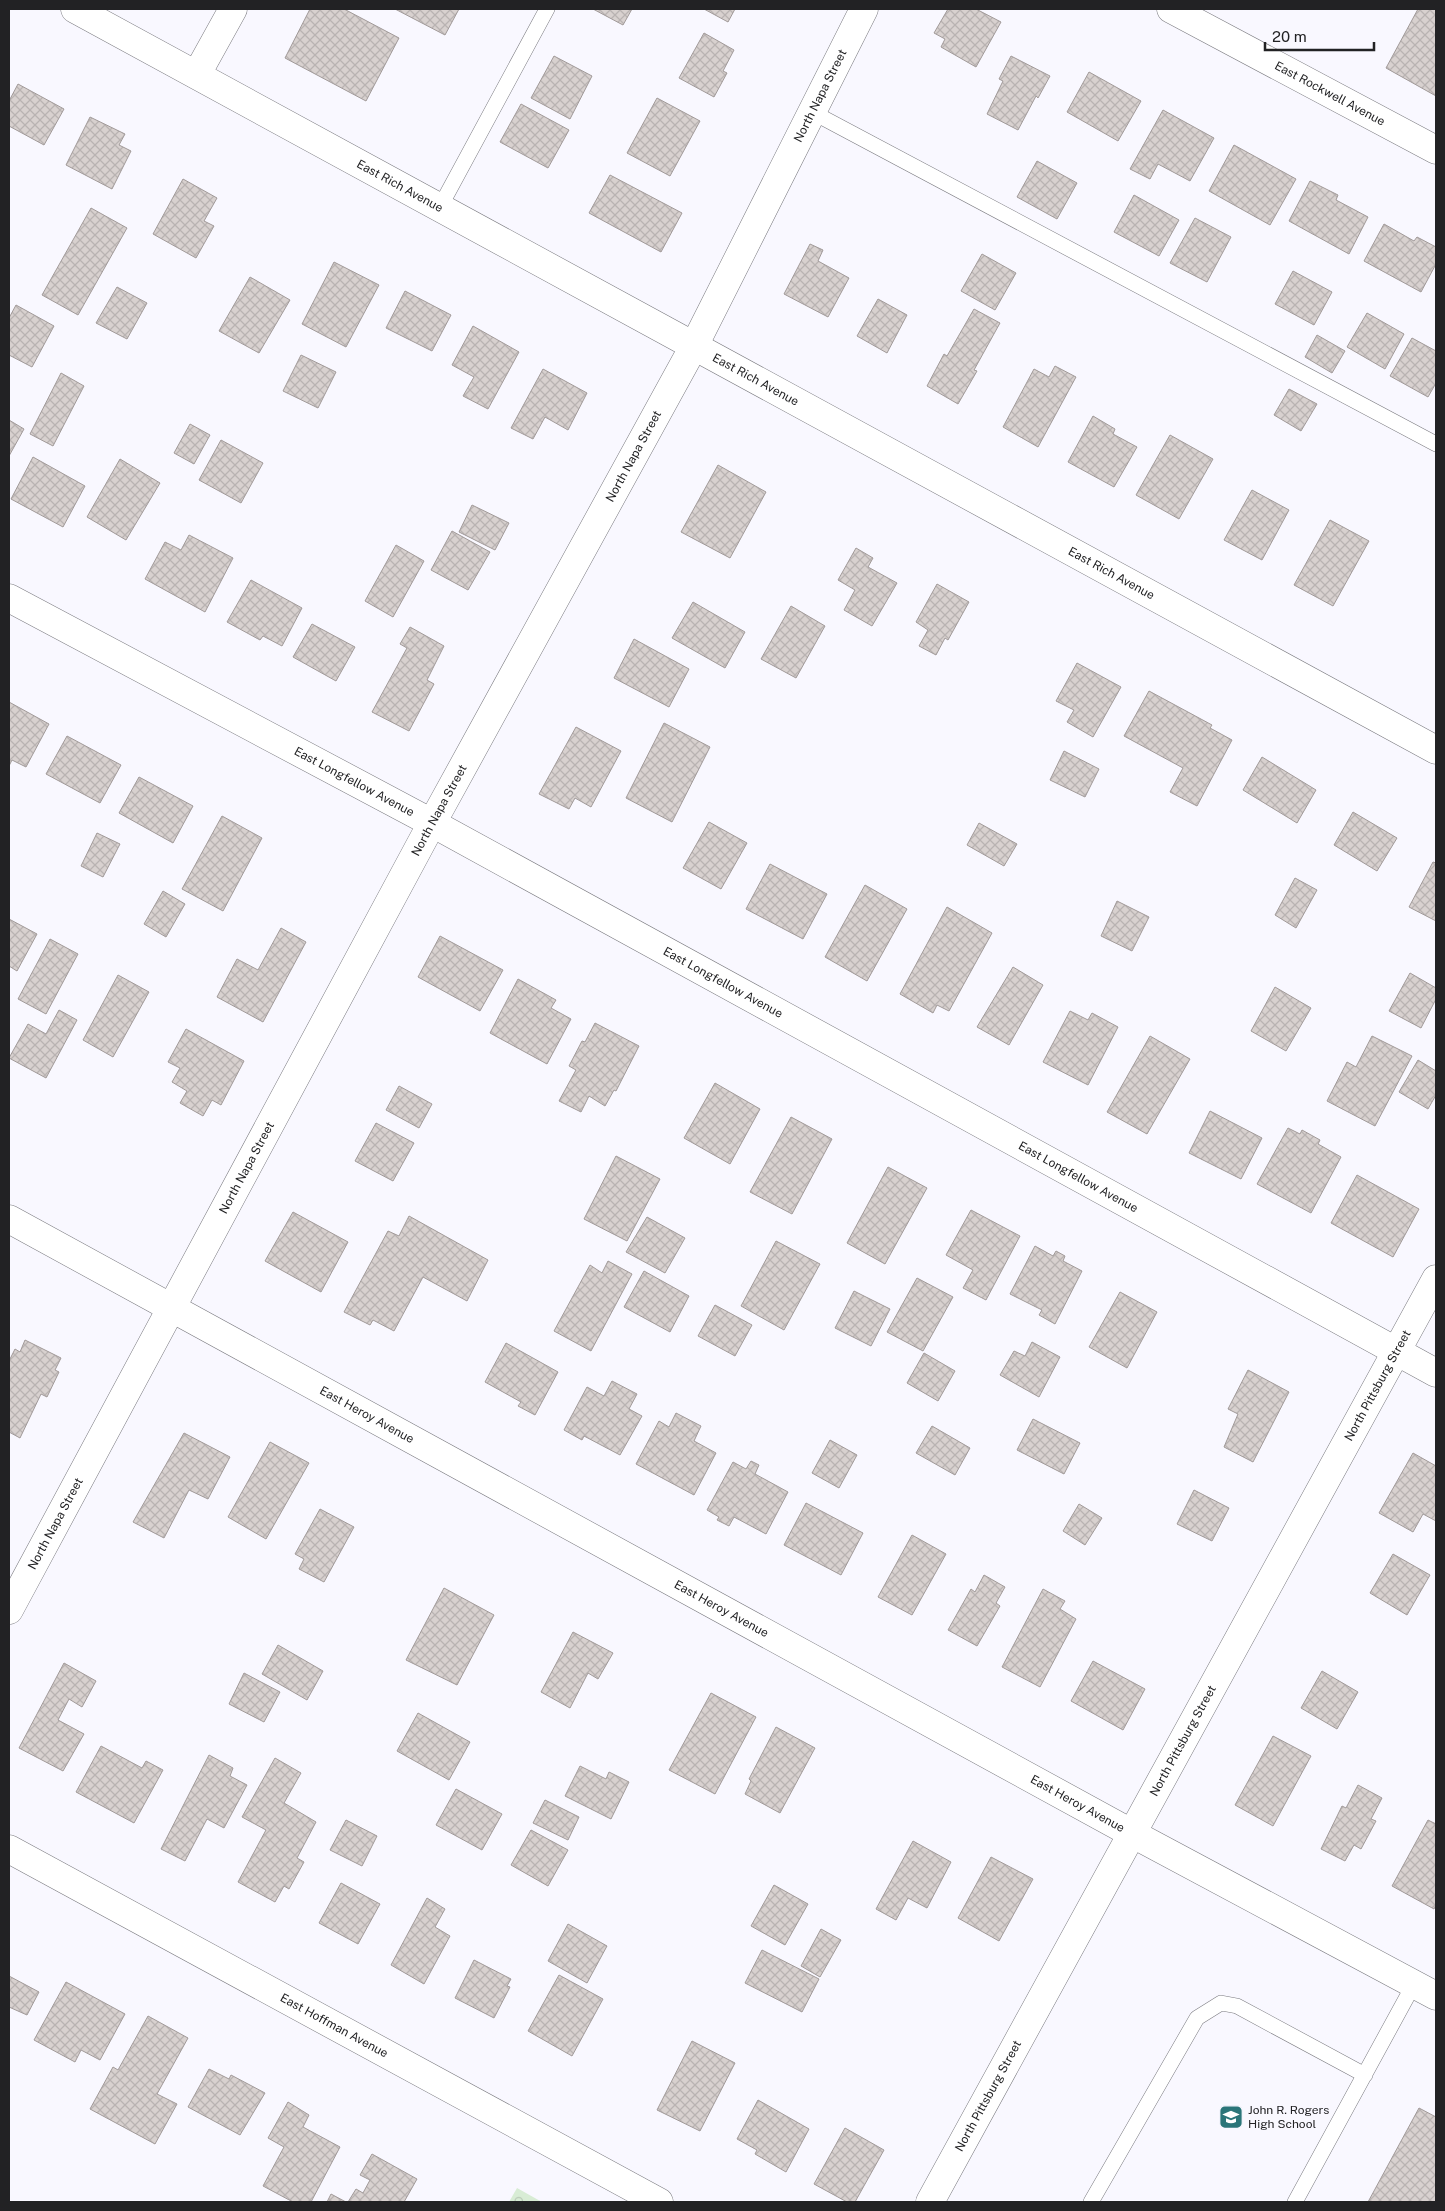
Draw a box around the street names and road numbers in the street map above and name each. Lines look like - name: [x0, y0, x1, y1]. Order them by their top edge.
- street label: North Napa Street: [791, 47, 850, 145]
- street label: East Rockwell Avenue: [1272, 59, 1388, 129]
- street label: East Rich Avenue: [354, 157, 446, 215]
- street label: East Rich Avenue: [710, 350, 801, 409]
- street label: North Napa Street: [603, 408, 664, 504]
- street label: East Rich Avenue: [1066, 544, 1157, 602]
- street label: East Longfellow Avenue: [292, 744, 417, 819]
- street label: North Napa Street: [409, 762, 470, 859]
- street label: East Longfellow Avenue: [661, 944, 785, 1021]
- street label: North Napa Street: [216, 1119, 277, 1216]
- street label: East Longfellow Avenue: [1016, 1139, 1141, 1215]
- street label: North Pittsburg Street: [1341, 1327, 1414, 1444]
- street label: East Heroy Avenue: [317, 1383, 417, 1446]
- street label: North Napa Street: [25, 1475, 86, 1572]
- street label: East Heroy Avenue: [672, 1577, 771, 1640]
- street label: North Pittsburg Street: [1147, 1683, 1219, 1799]
- street label: East Heroy Avenue: [1028, 1772, 1127, 1835]
- street label: East Hoffman Avenue: [278, 1991, 391, 2061]
- street label: North Pittsburg Street: [952, 2038, 1024, 2154]

